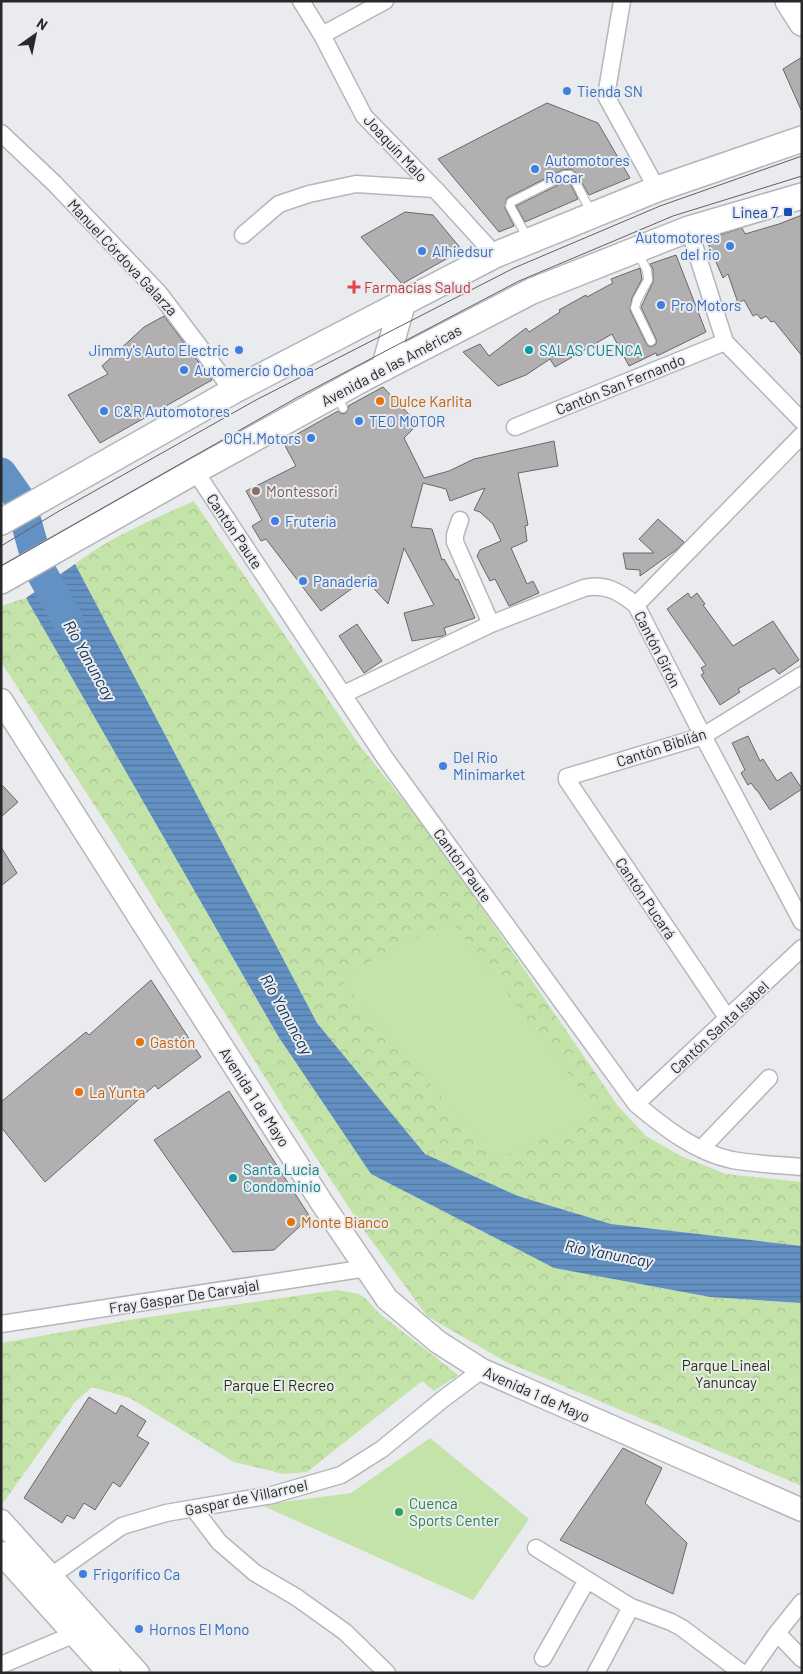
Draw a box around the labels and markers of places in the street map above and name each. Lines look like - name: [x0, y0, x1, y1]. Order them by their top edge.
- place label: Tienda SN: [577, 82, 643, 100]
- marker: Tienda SN: [561, 85, 573, 97]
- place label: Automotores Rocar: [545, 151, 630, 186]
- marker: Automotores Rocar: [529, 163, 541, 175]
- place label: Linea 7: [732, 203, 778, 221]
- marker: Linea 7: [782, 206, 794, 218]
- place label: Automotores del rio: [635, 228, 720, 263]
- marker: Automotores del rio: [724, 240, 736, 252]
- place label: Alhiedsur: [432, 242, 494, 260]
- marker: Alhiedsur: [416, 245, 428, 257]
- place label: Farmacias Salud: [364, 278, 471, 296]
- marker: Farmacias Salud: [348, 281, 360, 293]
- place label: Pro Motors: [671, 296, 741, 314]
- marker: Pro Motors: [655, 299, 667, 311]
- place label: Jimmy's Auto Electric: [89, 341, 229, 359]
- place label: SALAS CUENCA: [539, 341, 643, 359]
- marker: Jimmy's Auto Electric: [233, 344, 245, 356]
- marker: SALAS CUENCA: [523, 344, 535, 356]
- place label: Automercio Ochoa: [194, 361, 314, 379]
- marker: Automercio Ochoa: [178, 364, 190, 376]
- place label: Dulce Karlita: [390, 392, 472, 410]
- marker: Dulce Karlita: [374, 395, 386, 407]
- place label: C&R Automotores: [114, 402, 230, 420]
- marker: C&R Automotores: [98, 405, 110, 417]
- place label: TEO MOTOR: [369, 412, 445, 430]
- marker: TEO MOTOR: [353, 415, 365, 427]
- place label: OCH.Motors: [224, 429, 301, 447]
- marker: OCH.Motors: [305, 432, 317, 444]
- place label: Montessori: [266, 482, 338, 500]
- marker: Montessori: [250, 485, 262, 497]
- place label: Frutería: [285, 512, 336, 530]
- marker: Frutería: [269, 515, 281, 527]
- place label: Panadería: [313, 572, 378, 590]
- marker: Panadería: [297, 575, 309, 587]
- place label: Del Rio Minimarket: [453, 748, 526, 783]
- marker: Del Rio Minimarket: [437, 760, 449, 772]
- place label: Gastón: [150, 1033, 195, 1051]
- marker: Gastón: [134, 1036, 146, 1048]
- place label: La Yunta: [89, 1083, 146, 1101]
- marker: La Yunta: [73, 1086, 85, 1098]
- place label: Santa Lucia Condominio: [243, 1160, 321, 1195]
- marker: Santa Lucia Condominio: [227, 1172, 239, 1184]
- place label: Monte Bianco: [301, 1213, 389, 1231]
- marker: Monte Bianco: [285, 1216, 297, 1228]
- place label: Cuenca Sports Center: [409, 1494, 500, 1529]
- marker: Cuenca Sports Center: [393, 1506, 405, 1518]
- place label: Frigorífico Ca: [93, 1565, 180, 1583]
- marker: Frigorífico Ca: [77, 1568, 89, 1580]
- place label: Hornos El Mono: [149, 1620, 249, 1638]
- marker: Hornos El Mono: [133, 1623, 145, 1635]

